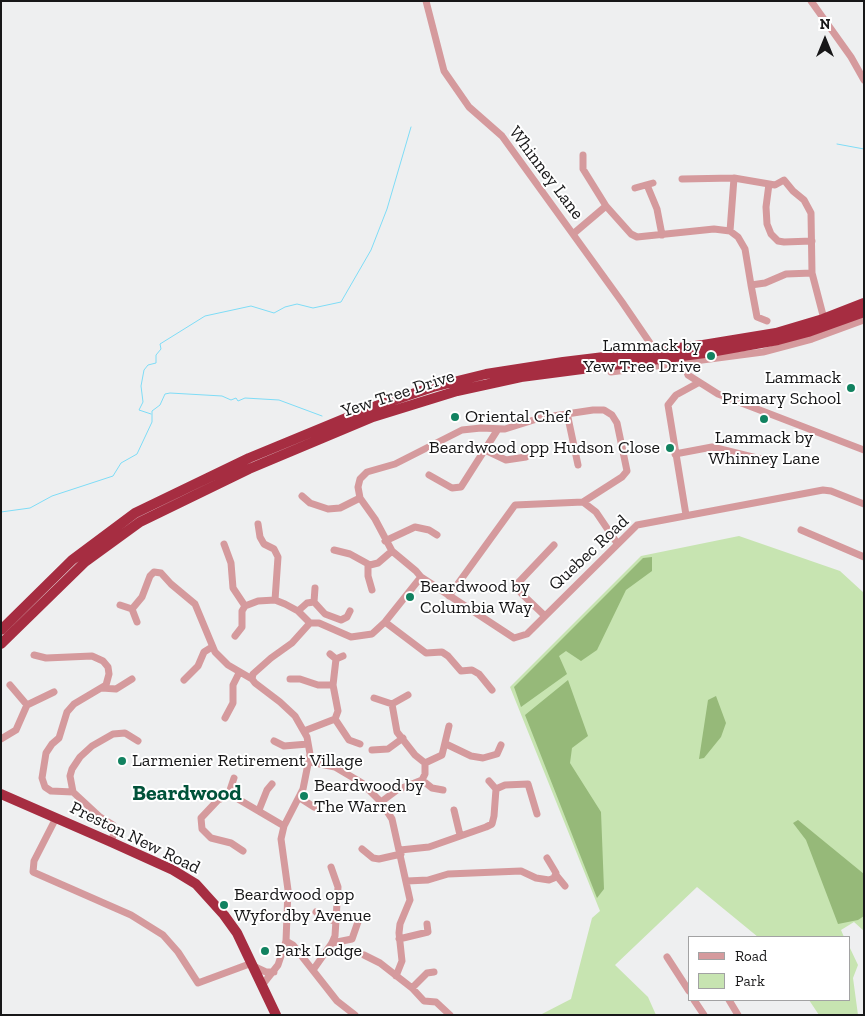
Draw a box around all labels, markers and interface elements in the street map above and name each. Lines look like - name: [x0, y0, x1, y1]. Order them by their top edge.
- north arrow: [800, 15, 850, 65]
- text: N: [820, 16, 830, 33]
- street label: Whinney Lane: [504, 122, 588, 224]
- place label: Lammack by Yew Tree Drive: [583, 335, 701, 378]
- marker: Lammack by Yew Tree Drive: [705, 350, 717, 362]
- street label: Yew Tree Drive: [339, 366, 457, 422]
- place label: Lammack Primary School: [722, 367, 841, 409]
- marker: Lammack Primary School: [845, 382, 857, 394]
- place label: Oriental Chef: [465, 406, 570, 428]
- marker: Oriental Chef: [449, 411, 461, 423]
- marker: Lammack by Whinney Lane: [758, 413, 770, 425]
- place label: Lammack by Whinney Lane: [708, 427, 820, 469]
- place label: Beardwood opp Hudson Close: [429, 437, 660, 459]
- marker: Beardwood opp Hudson Close: [664, 442, 676, 454]
- street label: Quebec Road: [545, 511, 633, 595]
- place label: Beardwood by Columbia Way: [420, 576, 532, 618]
- marker: Beardwood by Columbia Way: [404, 591, 416, 603]
- place label: Larmenier Retirement Village: [132, 750, 363, 772]
- marker: Larmenier Retirement Village: [116, 755, 128, 767]
- place label: Beardwood by The Warren: [314, 775, 424, 818]
- district label: Beardwood: [132, 781, 242, 807]
- marker: Beardwood by The Warren: [298, 790, 310, 802]
- street label: Preston New Road: [66, 797, 204, 879]
- place label: Beardwood opp Wyfordby Avenue: [234, 884, 371, 926]
- marker: Beardwood opp Wyfordby Avenue: [218, 899, 230, 911]
- legend: [688, 936, 850, 1001]
- place label: Park Lodge: [275, 940, 362, 962]
- marker: Park Lodge: [259, 945, 271, 957]
- text: Road: [735, 947, 767, 965]
- text: Park: [735, 972, 765, 990]

